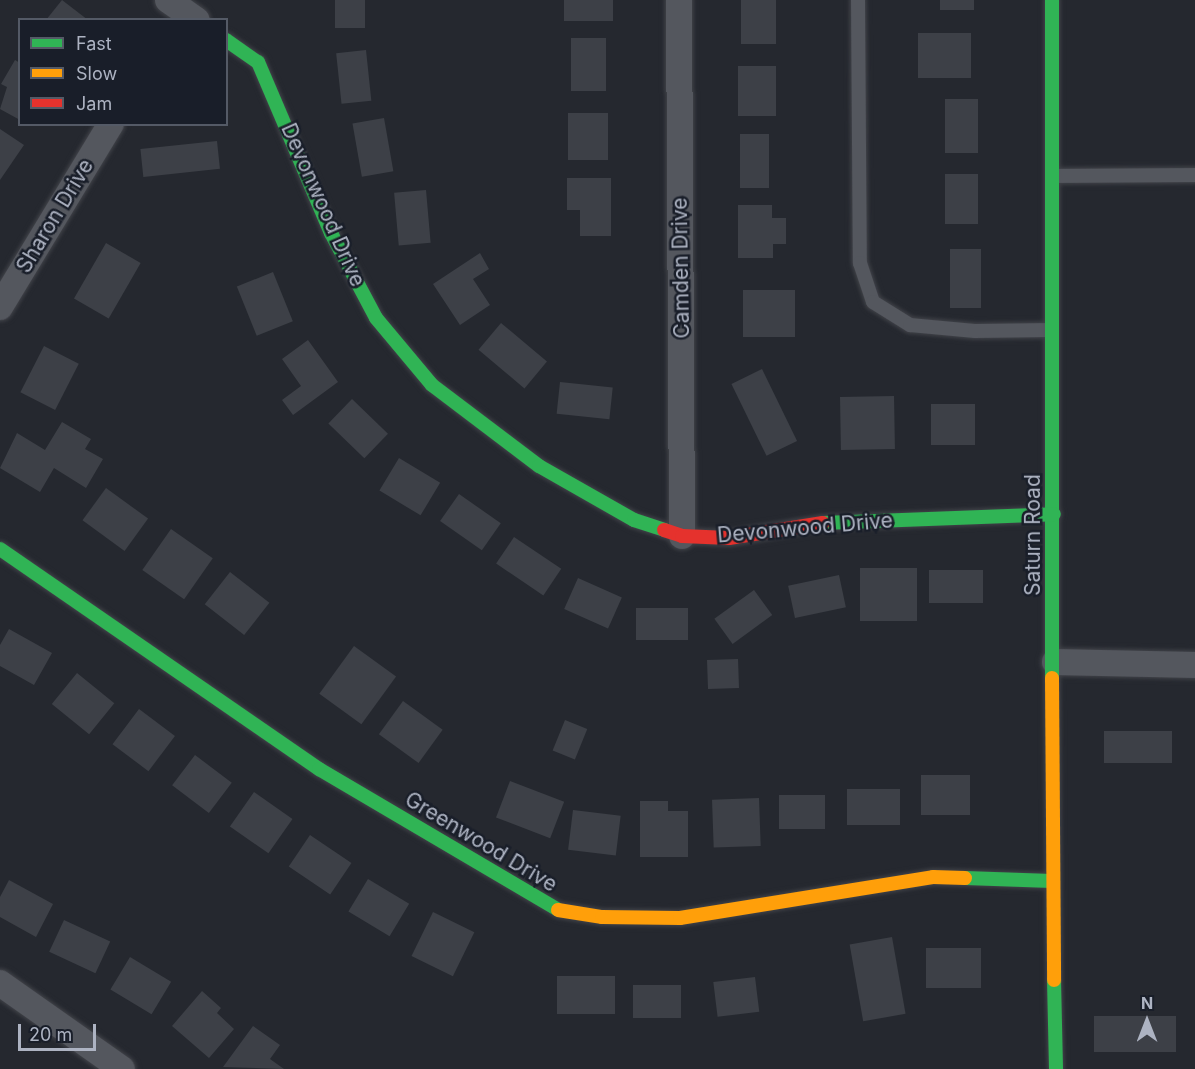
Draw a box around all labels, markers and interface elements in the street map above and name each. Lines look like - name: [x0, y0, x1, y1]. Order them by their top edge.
- legend: [18, 18, 228, 126]
- text: Fast: [76, 33, 112, 54]
- text: Slow: [76, 63, 117, 84]
- text: Jam: [76, 93, 112, 114]
- street label: Devonwood Drive: [276, 119, 370, 291]
- street label: Sharon Drive: [11, 155, 99, 277]
- street label: Camden Drive: [667, 197, 695, 339]
- street label: Saturn Road: [1020, 474, 1046, 596]
- street label: Devonwood Drive: [716, 508, 894, 548]
- street label: Greenwood Drive: [400, 787, 562, 897]
- north arrow: [1117, 991, 1177, 1051]
- text: N: [1141, 993, 1153, 1013]
- scale bar: [21, 1012, 99, 1050]
- text: 20 m: [29, 1024, 72, 1045]

